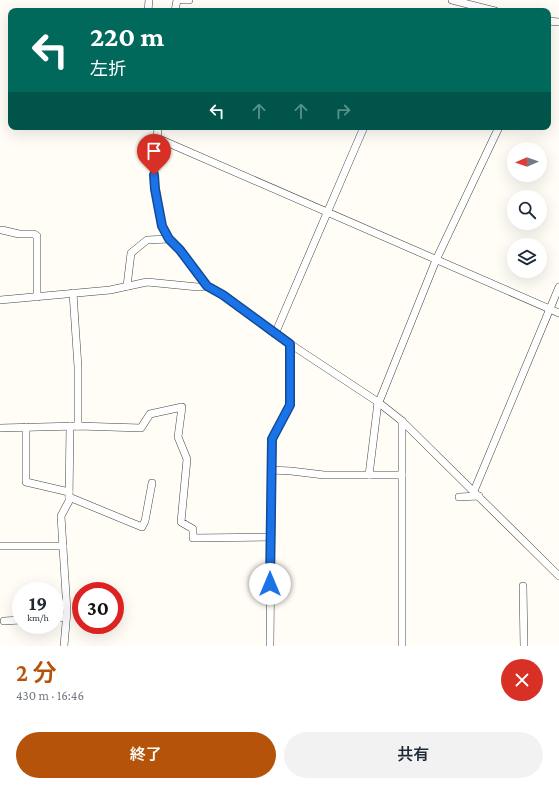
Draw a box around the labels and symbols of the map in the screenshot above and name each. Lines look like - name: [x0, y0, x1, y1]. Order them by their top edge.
- pin: [137, 134, 171, 175]
- north arrow: [507, 142, 547, 182]
- position arrow: [249, 563, 291, 605]
- speed limit sign: 30: [72, 582, 124, 634]

